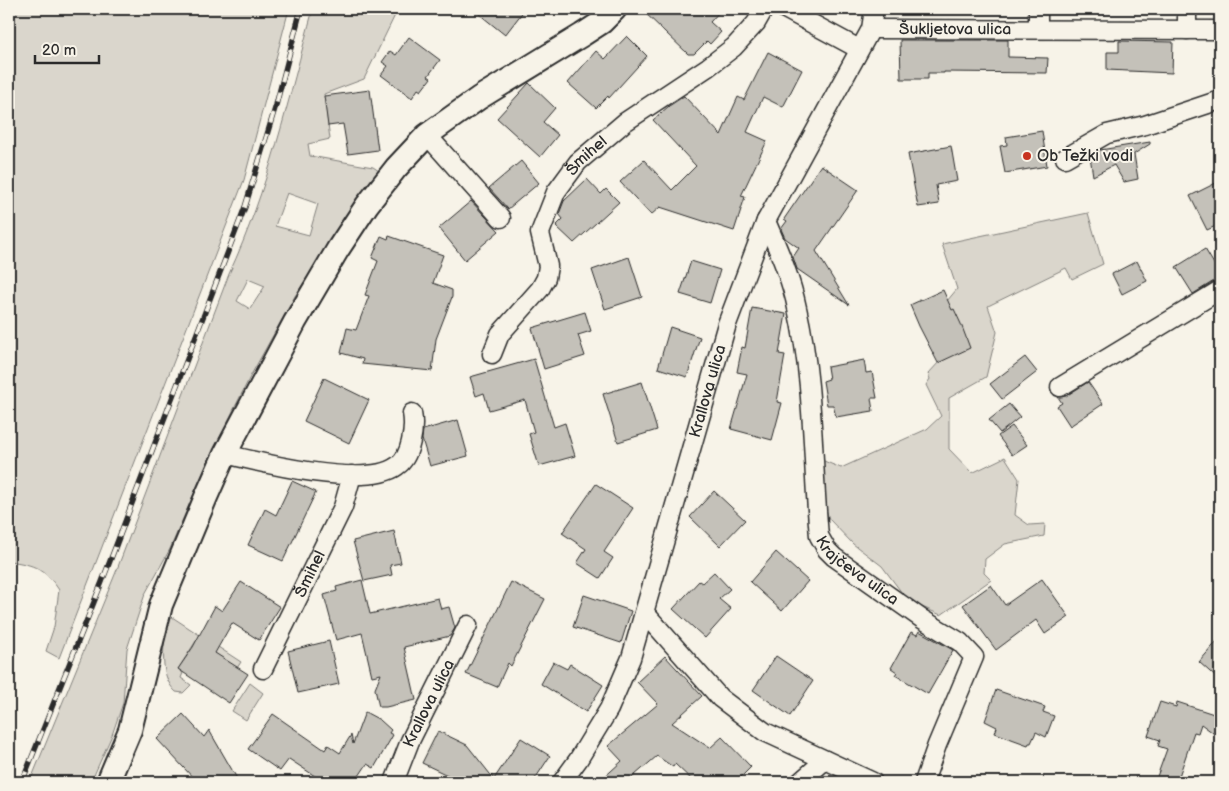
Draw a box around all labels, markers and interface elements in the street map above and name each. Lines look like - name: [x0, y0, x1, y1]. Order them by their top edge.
- street label: Šukljetova ulica: [899, 18, 1011, 39]
- scale bar: [35, 32, 99, 64]
- text: 20 m: [42, 41, 76, 60]
- street label: Šmihel: [560, 132, 611, 179]
- place label: Ob Težki vodi: [1037, 147, 1133, 166]
- marker: Ob Težki vodi: [1021, 150, 1033, 162]
- street label: Krallova ulica: [685, 343, 730, 440]
- street label: Krajčeva ulica: [811, 533, 902, 609]
- street label: Šmihel: [289, 548, 329, 600]
- street label: Krallova ulica: [399, 656, 459, 750]

